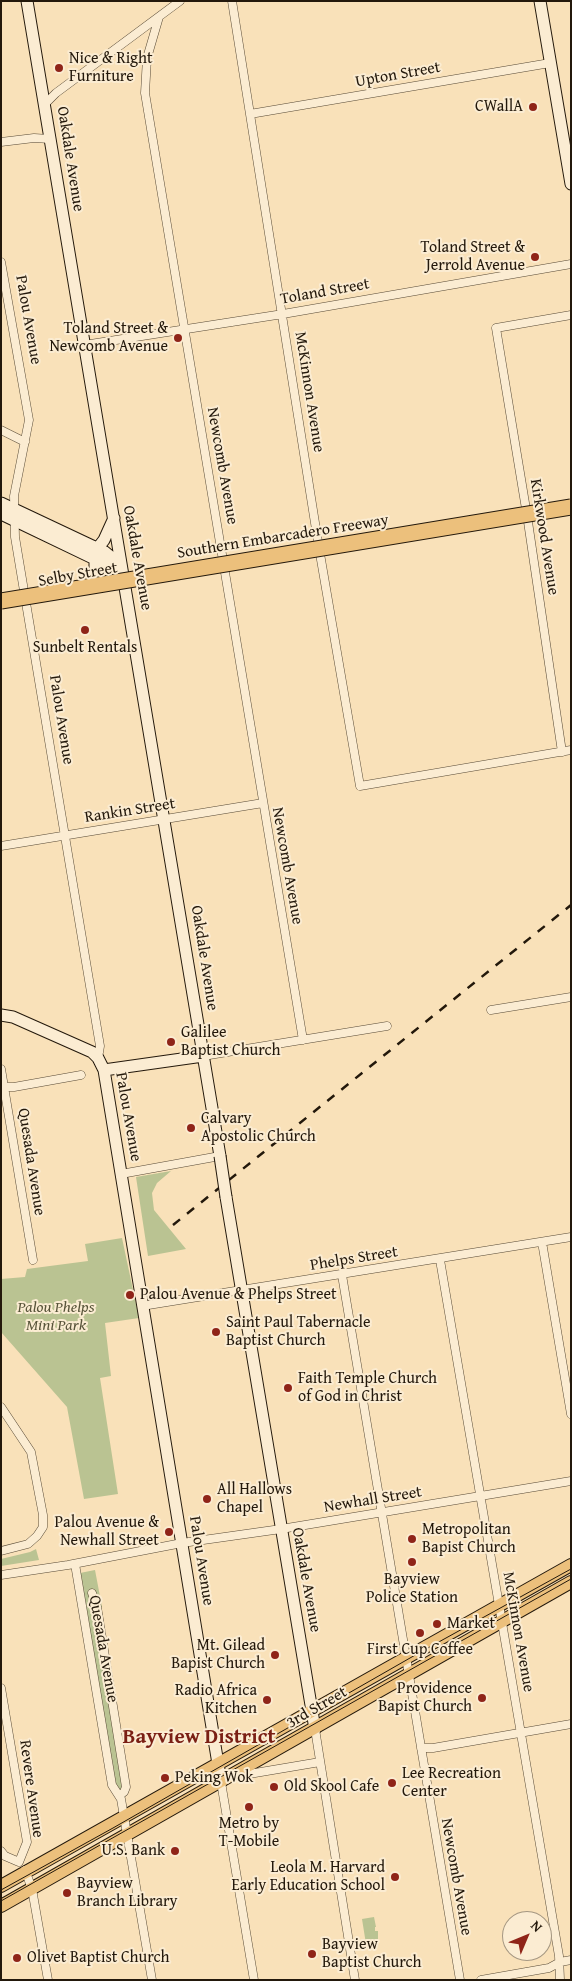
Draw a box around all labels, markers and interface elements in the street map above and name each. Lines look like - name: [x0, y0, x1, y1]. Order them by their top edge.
- place label: Nice & Right Furniture: [69, 49, 153, 87]
- street label: Upton Street: [354, 58, 442, 92]
- marker: Nice & Right Furniture: [53, 62, 65, 74]
- place label: CWallA: [475, 97, 523, 117]
- marker: CWallA: [527, 101, 539, 113]
- street label: Oakdale Avenue: [52, 105, 88, 213]
- place label: Toland Street & Jerrold Avenue: [421, 238, 525, 276]
- marker: Toland Street & Jerrold Avenue: [529, 251, 541, 263]
- street label: Palou Avenue: [11, 274, 45, 366]
- street label: Toland Street: [279, 275, 371, 309]
- place label: Toland Street & Newcomb Avenue: [49, 319, 168, 357]
- street label: McKinnon Avenue: [290, 330, 328, 454]
- marker: Toland Street & Newcomb Avenue: [172, 332, 184, 344]
- street label: Newcomb Avenue: [202, 406, 242, 526]
- street label: Kirkwood Avenue: [525, 478, 563, 596]
- street label: Oakdale Avenue: [118, 504, 156, 612]
- street label: Southern Embarcadero Freeway: [176, 511, 390, 563]
- street label: Selby Street: [37, 559, 119, 591]
- marker: Sunbelt Rentals: [79, 624, 91, 636]
- place label: Sunbelt Rentals: [33, 638, 137, 658]
- street label: Palou Avenue: [44, 674, 78, 766]
- street label: Rankin Street: [83, 794, 177, 828]
- street label: Newcomb Avenue: [267, 806, 307, 926]
- street label: Oakdale Avenue: [186, 904, 222, 1012]
- place label: Galilee Baptist Church: [181, 1023, 280, 1061]
- marker: Galilee Baptist Church: [165, 1036, 177, 1048]
- street label: Palou Avenue: [111, 1071, 145, 1163]
- street label: Quesada Avenue: [13, 1107, 49, 1217]
- place label: Calvary Apostolic Church: [201, 1109, 316, 1147]
- marker: Calvary Apostolic Church: [185, 1122, 197, 1134]
- street label: Phelps Street: [309, 1243, 399, 1275]
- place label: Palou Avenue & Phelps Street: [140, 1285, 337, 1305]
- marker: Palou Avenue & Phelps Street: [124, 1289, 136, 1301]
- park label: Palou Phelps Mini Park: [17, 1298, 95, 1336]
- place label: Saint Paul Tabernacle Baptist Church: [226, 1313, 371, 1351]
- marker: Saint Paul Tabernacle Baptist Church: [210, 1326, 222, 1338]
- place label: Faith Temple Church of God in Christ: [298, 1369, 437, 1407]
- marker: Faith Temple Church of God in Christ: [282, 1382, 294, 1394]
- place label: All Hallows Chapel: [217, 1480, 292, 1518]
- street label: Newhall Street: [323, 1483, 423, 1517]
- marker: All Hallows Chapel: [201, 1493, 213, 1505]
- place label: Palou Avenue & Newhall Street: [54, 1513, 159, 1551]
- street label: Palou Avenue: [184, 1515, 218, 1607]
- place label: Metropolitan Bapist Church: [422, 1520, 516, 1558]
- marker: Palou Avenue & Newhall Street: [163, 1526, 175, 1538]
- street label: Oakdale Avenue: [287, 1526, 325, 1634]
- marker: Metropolitan Bapist Church: [406, 1533, 418, 1545]
- marker: Bayview Police Station: [406, 1556, 418, 1568]
- place label: Bayview Police Station: [366, 1570, 458, 1608]
- street label: McKinnon Avenue: [498, 1570, 538, 1694]
- street label: Quesada Avenue: [84, 1594, 122, 1704]
- place label: Market: [447, 1614, 495, 1634]
- marker: Market: [431, 1618, 443, 1630]
- marker: First Cup Coffee: [414, 1627, 426, 1639]
- place label: Mt. Gilead Bapist Church: [171, 1636, 265, 1674]
- place label: First Cup Coffee: [367, 1640, 473, 1660]
- marker: Mt. Gilead Bapist Church: [269, 1649, 281, 1661]
- place label: Providence Bapist Church: [378, 1679, 472, 1717]
- place label: Radio Africa Kitchen: [175, 1681, 257, 1719]
- street label: 3rd Street: [283, 1683, 351, 1733]
- marker: Providence Bapist Church: [476, 1692, 488, 1704]
- marker: Radio Africa Kitchen: [261, 1694, 273, 1706]
- district label: Bayview District: [123, 1725, 275, 1751]
- street label: Revere Avenue: [15, 1739, 47, 1839]
- place label: Lee Recreation Center: [402, 1764, 501, 1802]
- place label: Peking Wok: [175, 1768, 253, 1788]
- marker: Peking Wok: [159, 1772, 171, 1784]
- place label: Old Skool Cafe: [284, 1777, 379, 1797]
- marker: Lee Recreation Center: [386, 1777, 398, 1789]
- marker: Old Skool Cafe: [268, 1781, 280, 1793]
- marker: Metro by T-Mobile: [243, 1801, 255, 1813]
- place label: Metro by T-Mobile: [219, 1814, 279, 1852]
- street label: Newcomb Avenue: [436, 1817, 476, 1937]
- place label: U.S. Bank: [102, 1841, 165, 1861]
- marker: U.S. Bank: [169, 1845, 181, 1857]
- place label: Leola M. Harvard Early Education School: [232, 1858, 385, 1896]
- marker: Leola M. Harvard Early Education School: [389, 1871, 401, 1883]
- place label: Bayview Branch Library: [77, 1874, 178, 1912]
- marker: Bayview Branch Library: [61, 1887, 73, 1899]
- north arrow: [502, 1911, 552, 1961]
- text: N: [527, 1916, 547, 1936]
- place label: Bayview Baptist Church: [322, 1935, 421, 1973]
- place label: Olivet Baptist Church: [27, 1948, 169, 1968]
- marker: Bayview Baptist Church: [306, 1948, 318, 1960]
- marker: Olivet Baptist Church: [11, 1952, 23, 1964]

